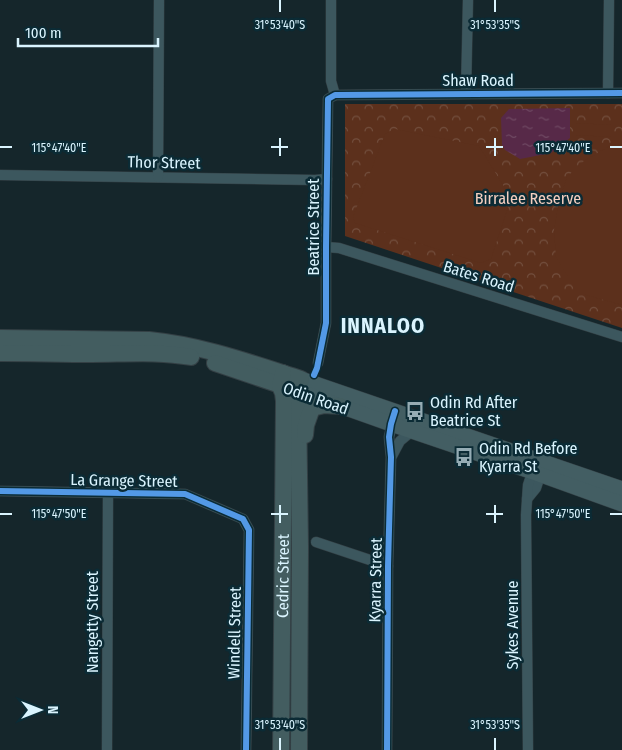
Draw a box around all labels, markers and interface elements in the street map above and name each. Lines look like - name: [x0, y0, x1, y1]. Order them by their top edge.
- scale bar: [18, 15, 158, 47]
- text: 31°53'40"S: [255, 18, 305, 32]
- text: 31°53'35"S: [470, 18, 520, 32]
- text: 100 m: [25, 24, 62, 42]
- street label: Shaw Road: [442, 71, 514, 90]
- text: 115°47'40"E: [32, 141, 87, 155]
- text: 115°47'40"E: [536, 141, 591, 155]
- street label: Thor Street: [127, 152, 201, 173]
- street label: Beatrice Street: [304, 178, 323, 275]
- park label: Birralee Reserve: [475, 189, 581, 208]
- street label: Bates Road: [441, 257, 517, 296]
- district label: INNALOO: [341, 313, 425, 339]
- street label: Odin Road: [281, 378, 351, 419]
- place label: Odin Rd After Beatrice St: [430, 393, 518, 430]
- bus stop icon: Odin Rd After Beatrice St: [404, 400, 426, 422]
- place label: Odin Rd Before Kyarra St: [479, 439, 578, 476]
- bus stop icon: Odin Rd Before Kyarra St: [453, 446, 475, 468]
- street label: La Grange Street: [70, 470, 179, 491]
- text: 115°47'50"E: [32, 507, 87, 521]
- text: 115°47'50"E: [536, 507, 591, 521]
- street label: Cedric Street: [273, 533, 293, 618]
- street label: Kyarra Street: [365, 537, 386, 623]
- street label: Nangetty Street: [83, 570, 102, 673]
- street label: Sykes Avenue: [503, 581, 522, 669]
- street label: Windell Street: [224, 586, 245, 679]
- north arrow: [15, 685, 65, 735]
- text: N: [44, 706, 61, 714]
- text: 31°53'40"S: [255, 718, 305, 732]
- text: 31°53'35"S: [470, 718, 520, 732]

